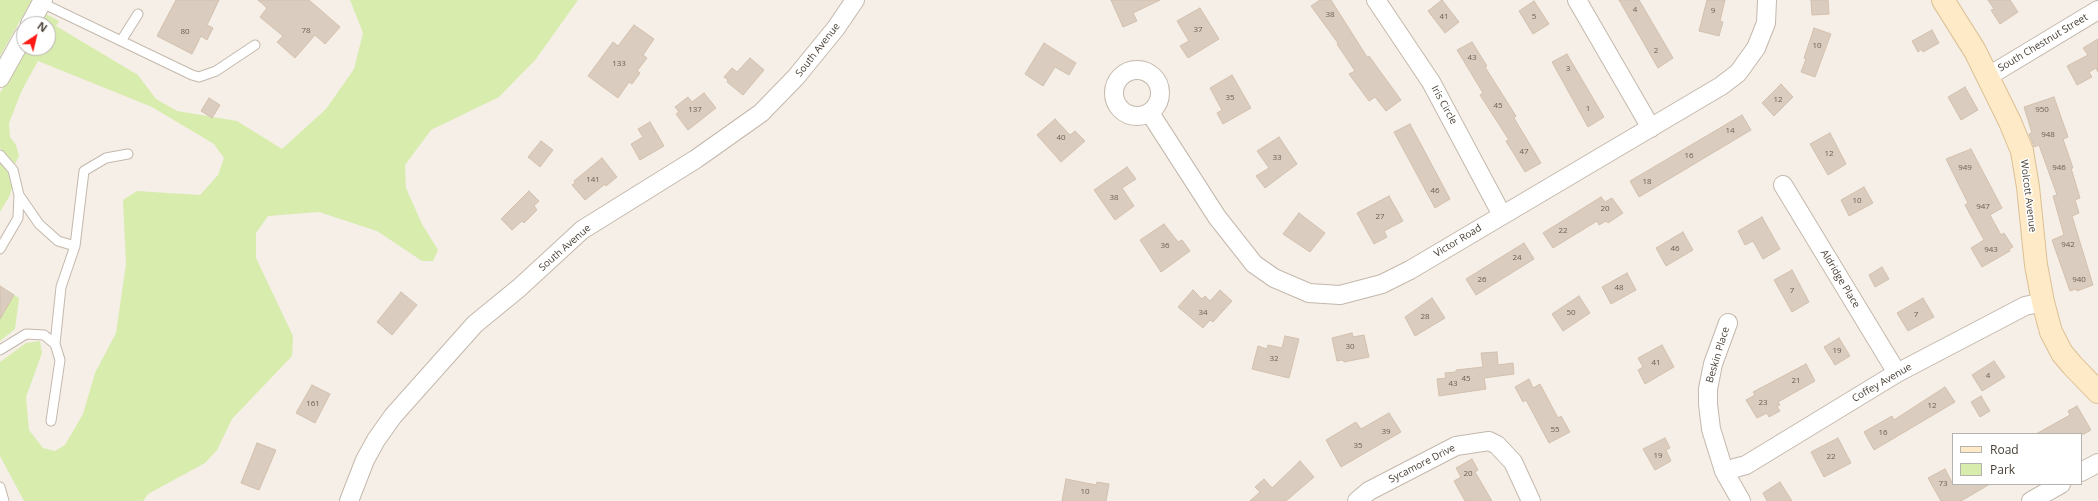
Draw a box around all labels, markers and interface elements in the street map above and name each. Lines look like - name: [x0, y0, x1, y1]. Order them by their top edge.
- house number: 4: [1633, 5, 1637, 15]
- house number: 9: [1711, 6, 1715, 16]
- house number: 38: [1325, 10, 1335, 20]
- street label: South Chestnut Street: [1996, 11, 2090, 75]
- house number: 41: [1439, 12, 1449, 22]
- house number: 5: [1532, 12, 1536, 22]
- north arrow: [16, 16, 56, 56]
- text: N: [35, 18, 51, 35]
- street label: South Avenue: [793, 21, 843, 79]
- house number: 37: [1193, 25, 1203, 35]
- house number: 78: [301, 26, 311, 36]
- house number: 80: [180, 27, 190, 37]
- house number: 10: [1812, 41, 1822, 51]
- house number: 2: [1654, 46, 1658, 56]
- house number: 43: [1467, 53, 1477, 63]
- house number: 133: [612, 59, 626, 69]
- house number: 3: [1566, 64, 1570, 74]
- street label: Iris Circle: [1428, 83, 1460, 127]
- house number: 35: [1225, 93, 1235, 103]
- house number: 12: [1773, 95, 1783, 105]
- house number: 45: [1493, 101, 1503, 111]
- house number: 1: [1586, 104, 1590, 114]
- house number: 137: [688, 105, 702, 115]
- house number: 950: [2035, 105, 2049, 115]
- house number: 14: [1725, 126, 1735, 136]
- house number: 948: [2041, 130, 2055, 140]
- house number: 40: [1056, 133, 1066, 143]
- house number: 47: [1519, 147, 1529, 157]
- house number: 12: [1824, 149, 1834, 159]
- house number: 16: [1684, 151, 1694, 161]
- house number: 33: [1272, 153, 1282, 163]
- street label: Wolcott Avenue: [2018, 159, 2038, 233]
- house number: 949: [1958, 163, 1972, 173]
- house number: 946: [2052, 163, 2066, 173]
- house number: 141: [586, 175, 600, 185]
- house number: 18: [1642, 177, 1652, 187]
- house number: 46: [1430, 186, 1440, 196]
- house number: 38: [1109, 193, 1119, 203]
- house number: 10: [1852, 196, 1862, 206]
- house number: 947: [1976, 202, 1990, 212]
- house number: 20: [1600, 204, 1610, 214]
- house number: 27: [1375, 212, 1385, 222]
- street label: South Avenue: [537, 222, 593, 274]
- street label: Victor Road: [1432, 222, 1484, 260]
- house number: 22: [1558, 226, 1568, 236]
- house number: 942: [2061, 240, 2075, 250]
- house number: 36: [1160, 241, 1170, 251]
- house number: 46: [1670, 244, 1680, 254]
- house number: 943: [1984, 245, 1998, 255]
- street label: Aldridge Place: [1818, 248, 1862, 310]
- house number: 24: [1512, 253, 1522, 263]
- house number: 26: [1477, 275, 1487, 285]
- house number: 940: [2072, 275, 2086, 285]
- house number: 48: [1614, 283, 1624, 293]
- house number: 7: [1790, 286, 1794, 296]
- house number: 34: [1198, 308, 1208, 318]
- house number: 50: [1566, 308, 1576, 318]
- house number: 7: [1914, 310, 1918, 320]
- house number: 28: [1420, 312, 1430, 322]
- street label: Beskin Place: [1704, 326, 1732, 384]
- house number: 30: [1345, 342, 1355, 352]
- house number: 19: [1832, 346, 1842, 356]
- house number: 32: [1269, 354, 1279, 364]
- house number: 41: [1651, 358, 1661, 368]
- street label: Coffey Avenue: [1850, 361, 1914, 405]
- house number: 4: [1986, 371, 1990, 381]
- house number: 45: [1461, 374, 1471, 384]
- house number: 21: [1791, 376, 1801, 386]
- house number: 43: [1448, 379, 1458, 389]
- house number: 23: [1758, 398, 1768, 408]
- house number: 161: [306, 399, 320, 409]
- house number: 12: [1927, 401, 1937, 411]
- house number: 55: [1550, 425, 1560, 435]
- house number: 39: [1381, 427, 1391, 437]
- house number: 16: [1878, 428, 1888, 438]
- legend: [1952, 433, 2082, 485]
- house number: 35: [1353, 441, 1363, 451]
- text: Road: [1990, 441, 2019, 458]
- street label: Sycamore Drive: [1387, 442, 1457, 486]
- house number: 19: [1653, 451, 1663, 461]
- house number: 22: [1826, 452, 1836, 462]
- text: Park: [1990, 461, 2015, 478]
- house number: 20: [1463, 469, 1473, 479]
- house number: 73: [1938, 479, 1948, 489]
- house number: 10: [1080, 487, 1090, 497]

